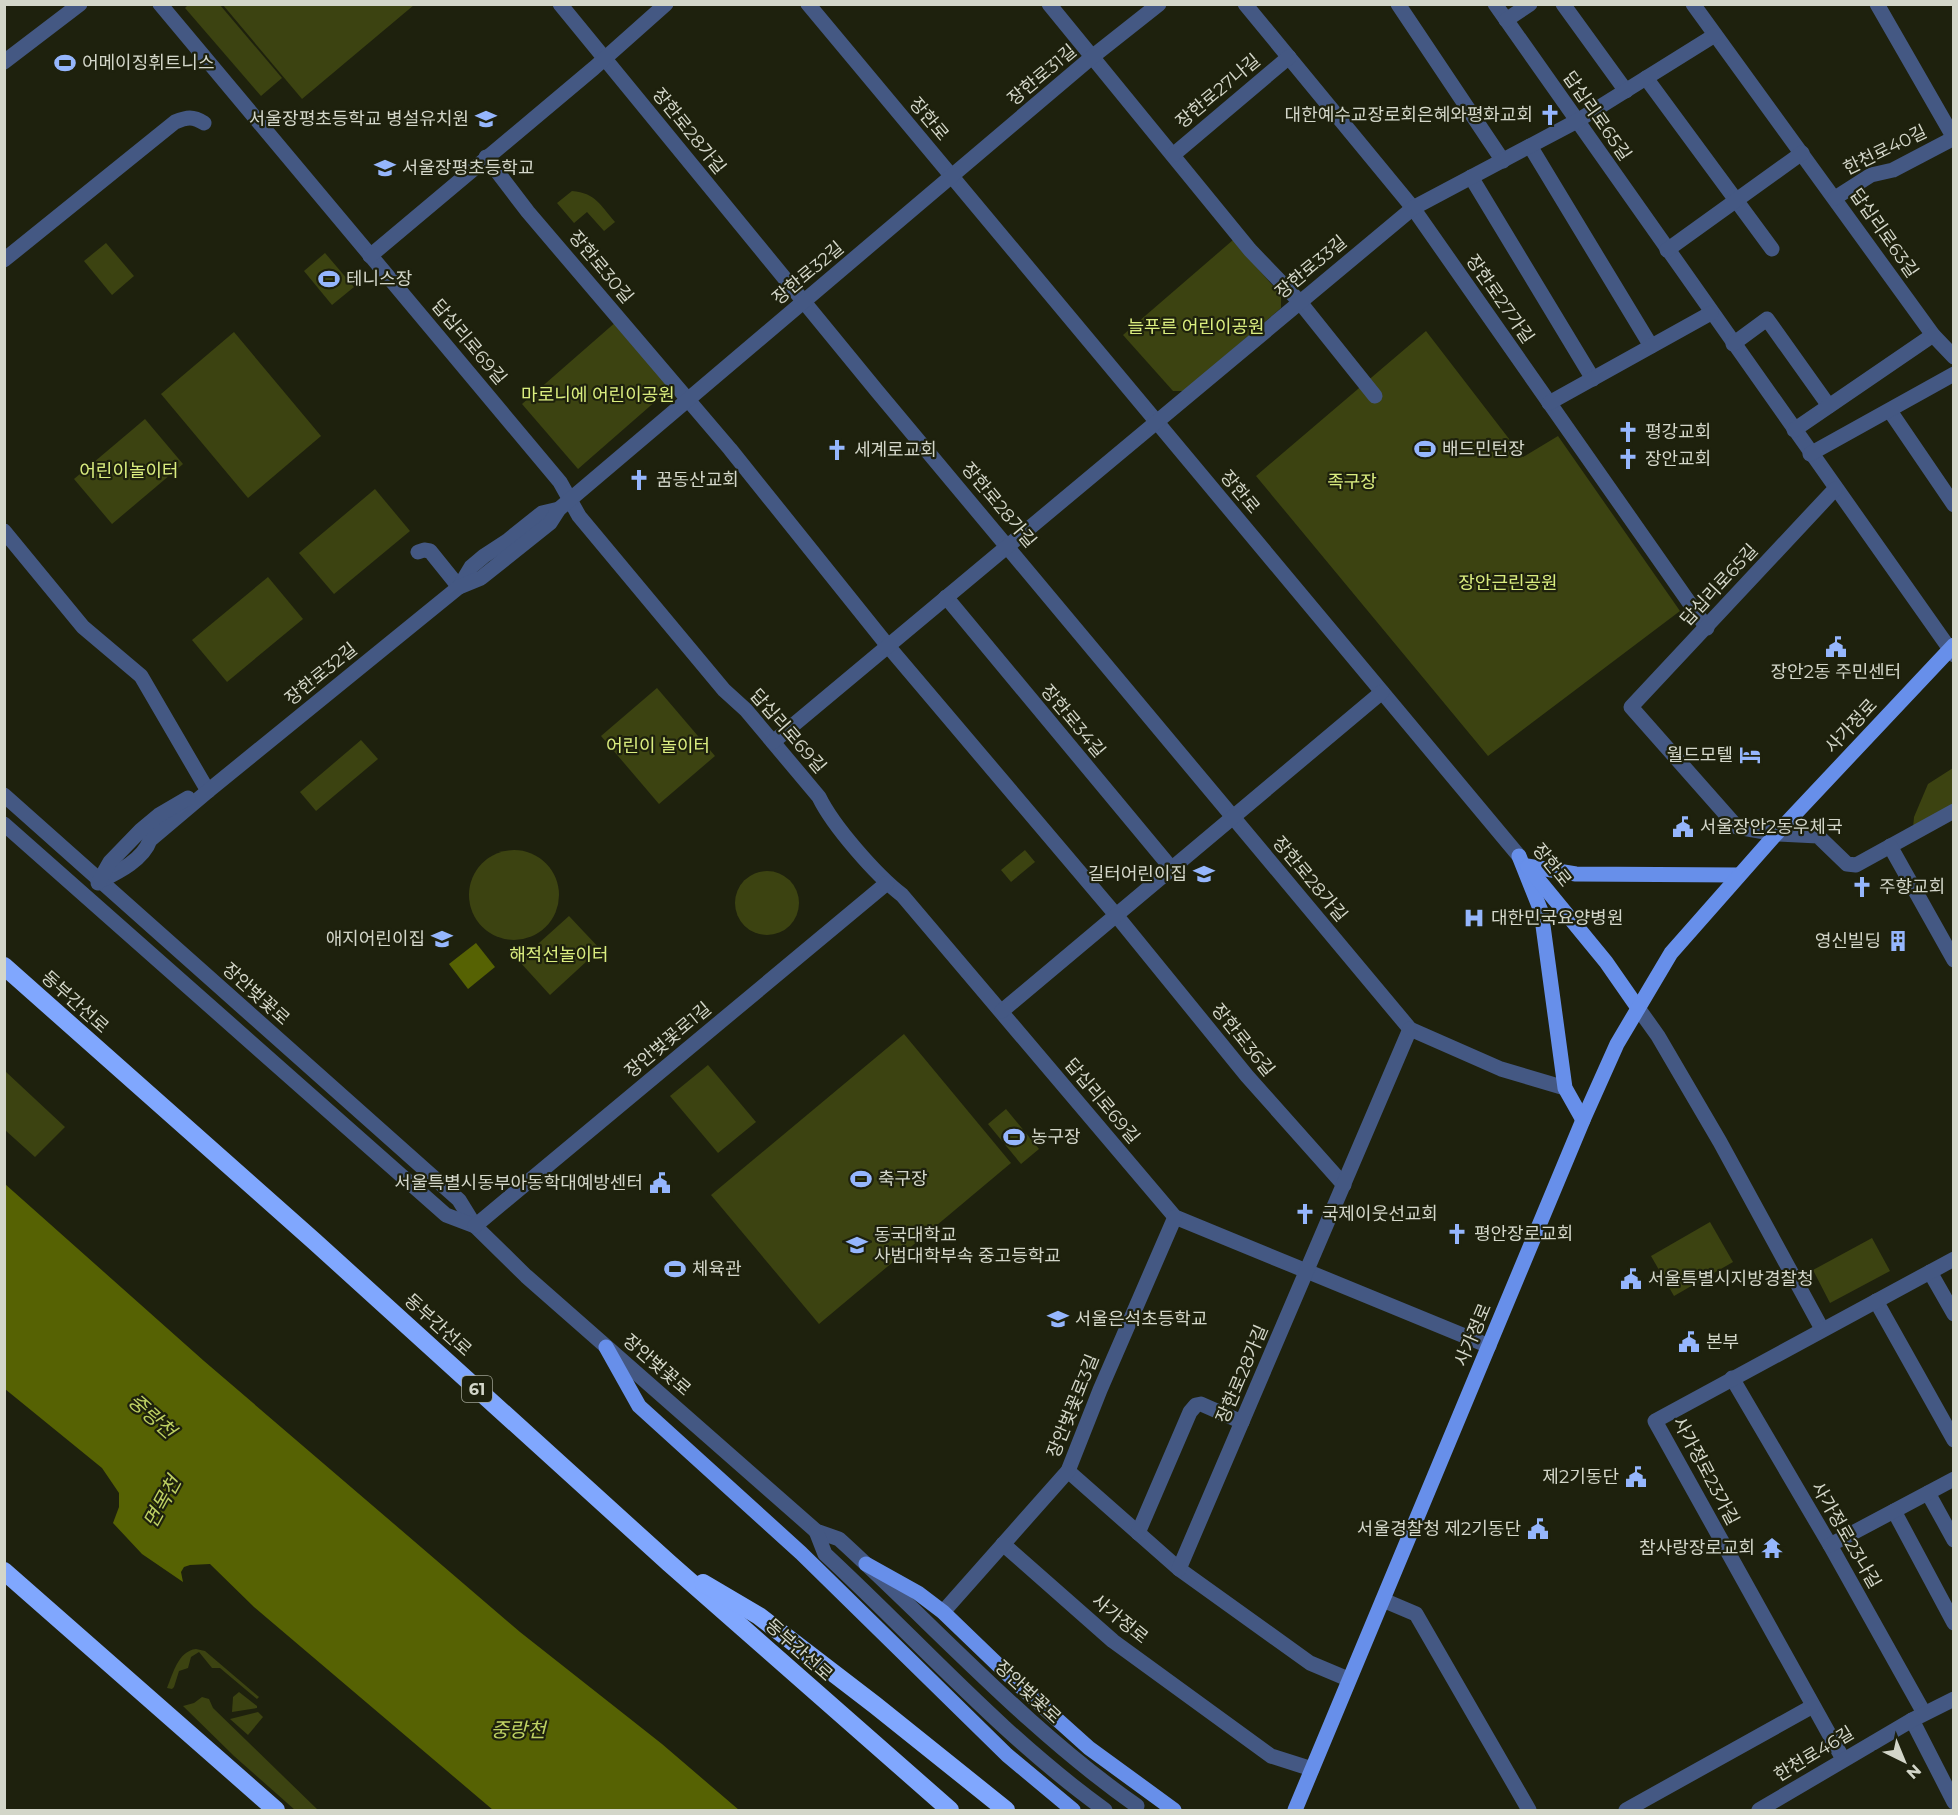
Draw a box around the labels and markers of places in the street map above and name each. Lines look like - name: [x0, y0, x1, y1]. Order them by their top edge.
- sports icon: 어메이징휘트니스: [53, 51, 77, 75]
- place label: 어메이징휘트니스: [82, 52, 214, 74]
- church icon: 대한예수교장로회은혜와평화교회: [1538, 103, 1562, 127]
- place label: 대한예수교장로회은혜와평화교회: [1285, 104, 1533, 126]
- school or university icon: 서울장평초등학교 병설유치원: [474, 107, 498, 131]
- place label: 서울장평초등학교 병설유치원: [249, 108, 469, 130]
- school or university icon: 서울장평초등학교: [373, 156, 397, 180]
- place label: 서울장평초등학교: [402, 157, 534, 179]
- sports icon: 테니스장: [317, 267, 341, 291]
- place label: 테니스장: [346, 268, 412, 290]
- church icon: 평강교회: [1616, 420, 1640, 444]
- place label: 평강교회: [1645, 421, 1711, 443]
- sports icon: 배드민턴장: [1413, 437, 1437, 461]
- church icon: 세계로교회: [825, 438, 849, 462]
- place label: 배드민턴장: [1442, 438, 1525, 460]
- place label: 세계로교회: [854, 439, 937, 461]
- church icon: 장안교회: [1616, 447, 1640, 471]
- place label: 장안교회: [1645, 448, 1711, 470]
- church icon: 꿈동산교회: [627, 468, 651, 492]
- place label: 꿈동산교회: [656, 469, 739, 491]
- public building icon: 장안2동 주민센터: [1824, 635, 1848, 659]
- place label: 장안2동 주민센터: [1771, 661, 1901, 683]
- hotel icon: 월드모텔: [1738, 743, 1762, 767]
- place label: 월드모텔: [1667, 744, 1733, 766]
- public building icon: 서울장안2동우체국: [1671, 815, 1695, 839]
- place label: 서울장안2동우체국: [1700, 816, 1843, 838]
- school or university icon: 길터어린이집: [1192, 862, 1216, 886]
- place label: 길터어린이집: [1088, 863, 1187, 885]
- church icon: 주향교회: [1850, 875, 1874, 899]
- place label: 주향교회: [1879, 876, 1945, 898]
- hospital icon: 대한민국요양병원: [1462, 906, 1486, 930]
- place label: 대한민국요양병원: [1491, 907, 1623, 929]
- school or university icon: 애지어린이집: [430, 927, 454, 951]
- place label: 애지어린이집: [326, 928, 425, 950]
- building icon: 영신빌딩: [1886, 929, 1910, 953]
- place label: 영신빌딩: [1815, 930, 1881, 952]
- sports icon: 농구장: [1002, 1125, 1026, 1149]
- place label: 농구장: [1031, 1126, 1081, 1148]
- sports icon: 축구장: [849, 1167, 873, 1191]
- place label: 축구장: [878, 1168, 928, 1190]
- public building icon: 서울특별시동부아동학대예방센터: [648, 1171, 672, 1195]
- place label: 서울특별시동부아동학대예방센터: [395, 1172, 643, 1194]
- church icon: 국제이웃선교회: [1293, 1202, 1317, 1226]
- place label: 국제이웃선교회: [1322, 1203, 1438, 1225]
- church icon: 평안장로교회: [1445, 1222, 1469, 1246]
- place label: 평안장로교회: [1474, 1223, 1573, 1245]
- place label: 동국대학교 사범대학부속 중고등학교: [874, 1224, 1061, 1267]
- school or university icon: 동국대학교 사범대학부속 중고등학교: [845, 1233, 869, 1257]
- sports icon: 체육관: [663, 1257, 687, 1281]
- place label: 체육관: [692, 1258, 742, 1280]
- public building icon: 서울특별시지방경찰청: [1619, 1267, 1643, 1291]
- place label: 서울특별시지방경찰청: [1648, 1268, 1814, 1290]
- school or university icon: 서울은석초등학교: [1046, 1307, 1070, 1331]
- place label: 서울은석초등학교: [1075, 1308, 1207, 1330]
- public building icon: 본부: [1677, 1330, 1701, 1354]
- place label: 본부: [1706, 1331, 1739, 1353]
- public building icon: 제2기동단: [1624, 1465, 1648, 1489]
- place label: 제2기동단: [1543, 1466, 1619, 1488]
- public building icon: 서울경찰청 제2기동단: [1526, 1517, 1550, 1541]
- place label: 서울경찰청 제2기동단: [1357, 1518, 1521, 1540]
- temple icon: 참사랑장로교회: [1760, 1536, 1784, 1560]
- place label: 참사랑장로교회: [1639, 1537, 1755, 1559]

